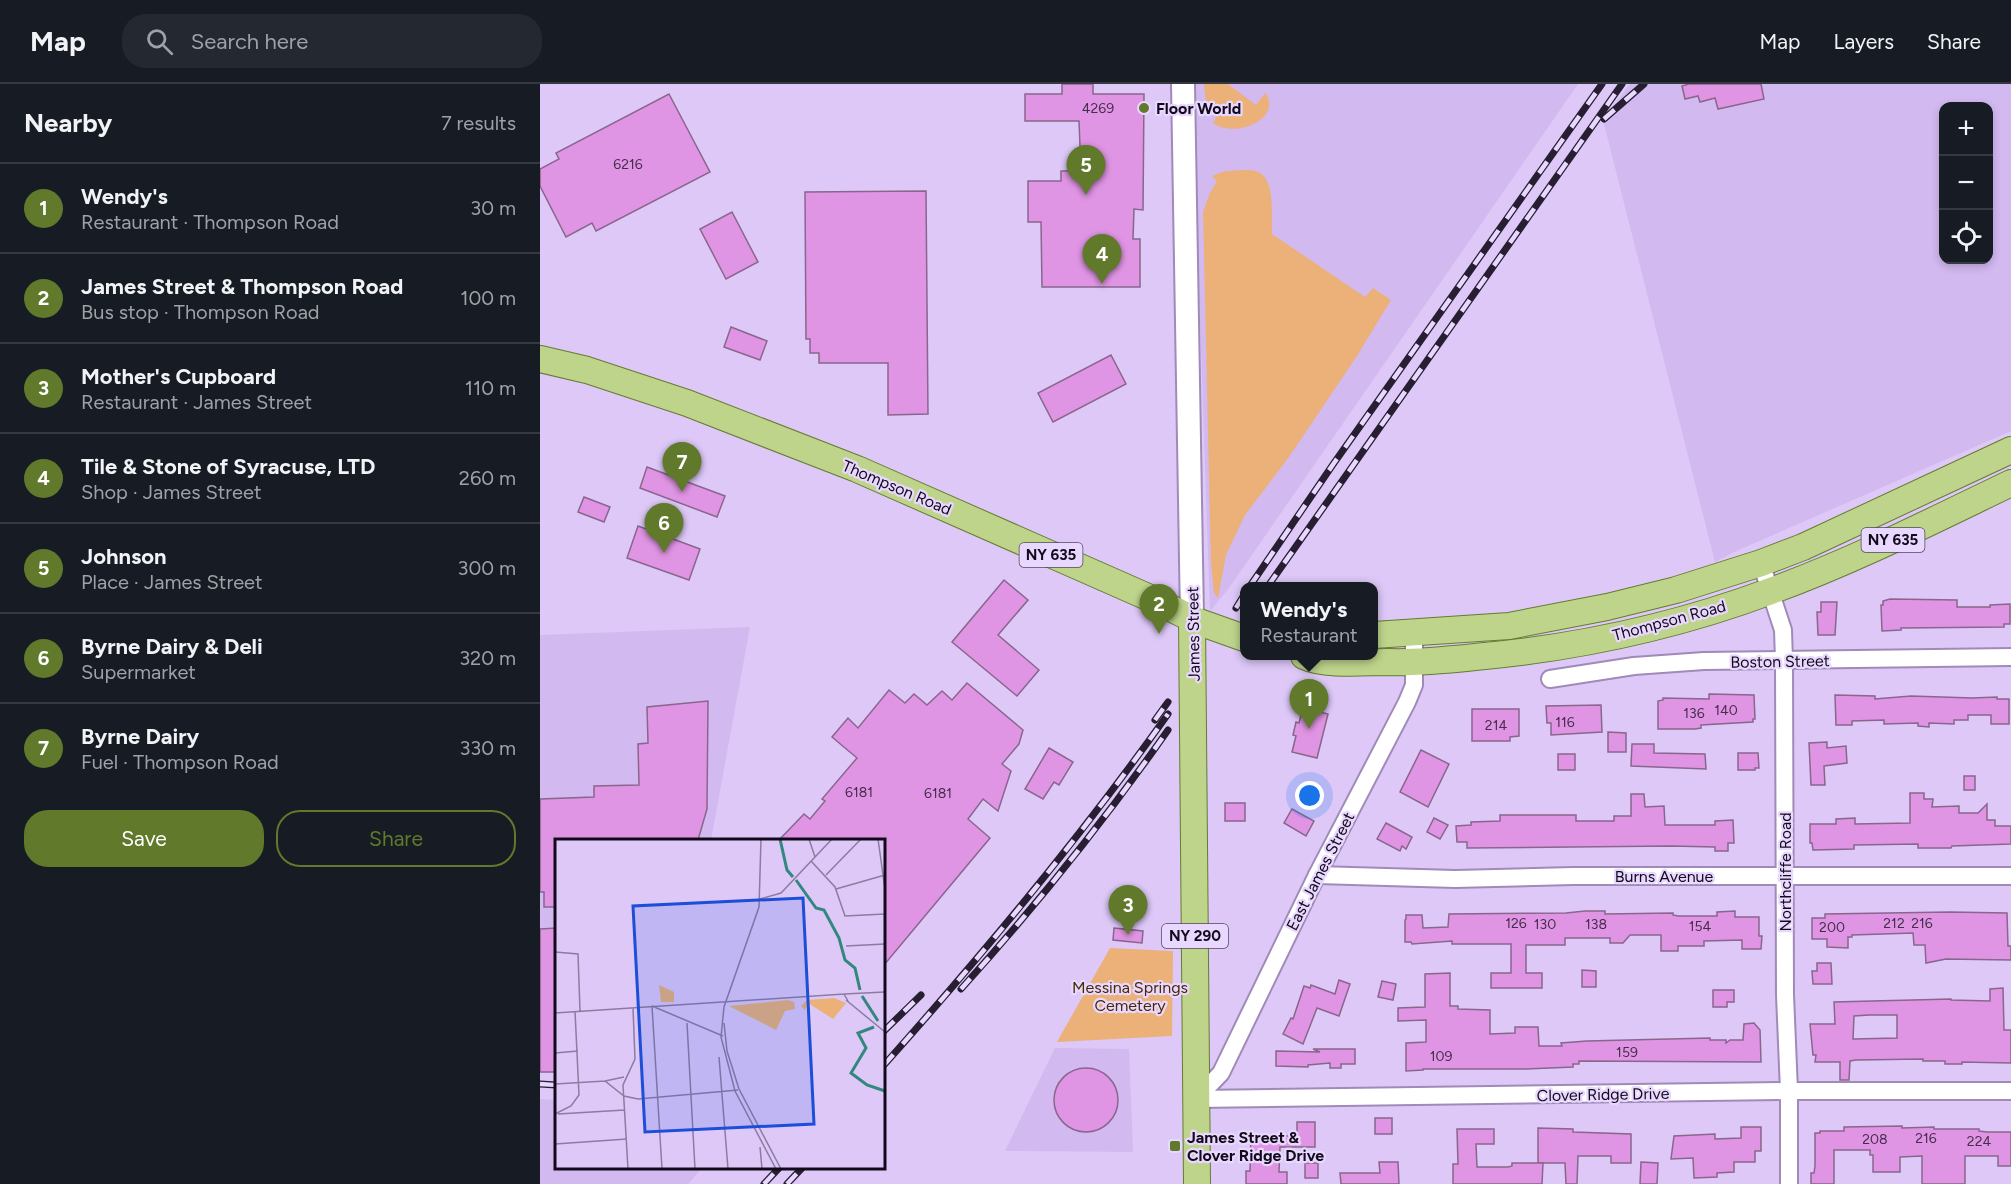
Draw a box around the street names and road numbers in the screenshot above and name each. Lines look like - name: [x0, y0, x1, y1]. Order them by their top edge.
- street label: Thompson Road: [839, 456, 954, 519]
- road number: NY 635: [1862, 528, 1924, 552]
- road number: NY 635: [1020, 543, 1082, 567]
- street label: James Street: [1183, 586, 1204, 682]
- street label: Thompson Road: [1610, 596, 1728, 645]
- street label: Boston Street: [1730, 651, 1830, 672]
- street label: East James Street: [1282, 809, 1358, 933]
- street label: Northcliffe Road: [1776, 812, 1795, 932]
- street label: Burns Avenue: [1615, 867, 1714, 886]
- road number: NY 290: [1162, 924, 1228, 948]
- street label: Clover Ridge Drive: [1537, 1084, 1670, 1105]

